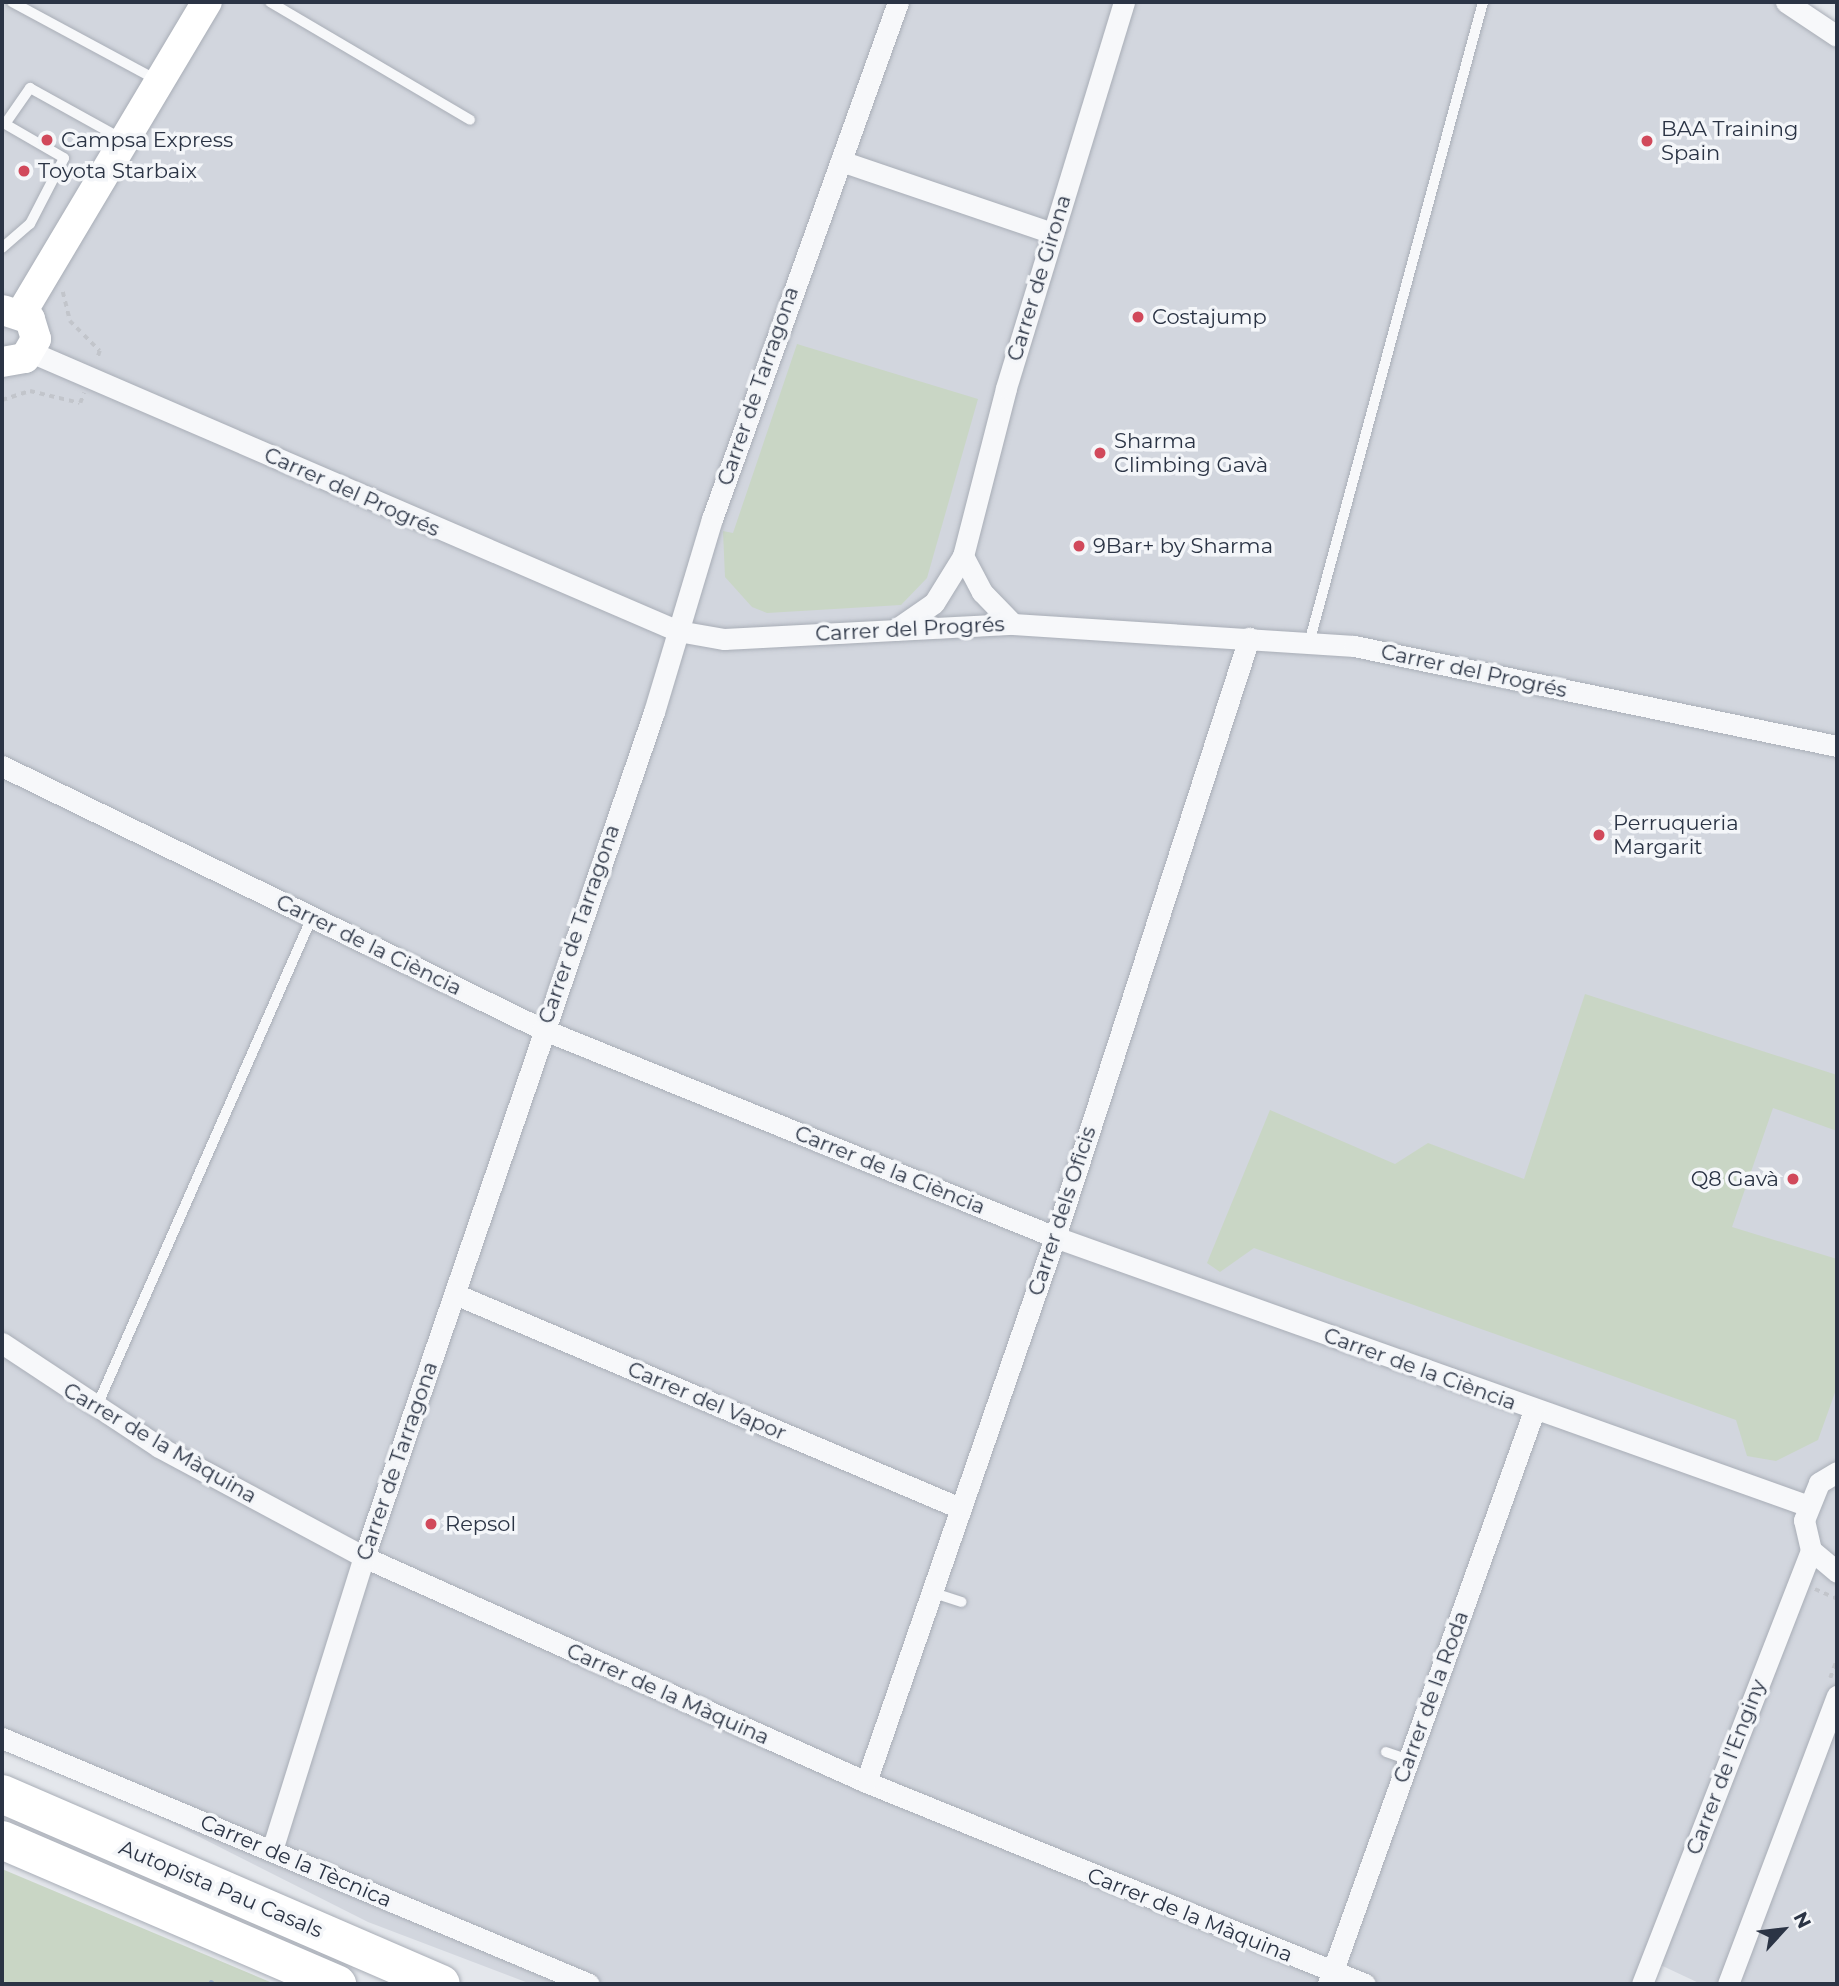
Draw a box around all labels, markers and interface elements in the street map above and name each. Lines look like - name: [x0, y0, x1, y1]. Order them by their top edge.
- place label: BAA Training Spain: [1661, 116, 1798, 166]
- place label: Campsa Express: [61, 127, 233, 153]
- marker: Campsa Express: [39, 132, 55, 148]
- marker: BAA Training Spain: [1639, 133, 1655, 149]
- place label: Toyota Starbaix: [38, 158, 197, 184]
- marker: Toyota Starbaix: [16, 163, 32, 179]
- street label: Carrer de Girona: [1002, 192, 1076, 364]
- street label: Carrer de Tarragona: [712, 283, 804, 489]
- place label: Costajump: [1152, 304, 1267, 330]
- marker: Costajump: [1130, 309, 1146, 325]
- place label: Sharma Climbing Gavà: [1114, 428, 1268, 478]
- street label: Carrer del Progrés: [260, 442, 444, 542]
- marker: Sharma Climbing Gavà: [1092, 445, 1108, 461]
- place label: 9Bar+ by Sharma: [1093, 533, 1273, 559]
- marker: 9Bar+ by Sharma: [1071, 538, 1087, 554]
- street label: Carrer del Progrés: [815, 611, 1005, 647]
- street label: Carrer del Progrés: [1379, 639, 1569, 703]
- place label: Perruqueria Margarit: [1613, 810, 1739, 860]
- street label: Carrer de Tarragona: [533, 821, 625, 1027]
- marker: Perruqueria Margarit: [1591, 827, 1607, 843]
- street label: Carrer de la Ciència: [272, 889, 466, 1001]
- street label: Carrer de la Ciència: [791, 1120, 989, 1220]
- street label: Carrer dels Oficis: [1023, 1123, 1101, 1299]
- place label: Q8 Gavà: [1691, 1166, 1779, 1192]
- marker: Q8 Gavà: [1785, 1171, 1801, 1187]
- street label: Carrer de la Ciència: [1320, 1322, 1520, 1416]
- street label: Carrer del Vapor: [624, 1356, 790, 1446]
- street label: Carrer de Tarragona: [351, 1358, 443, 1564]
- street label: Carrer de la Màquina: [59, 1377, 261, 1509]
- place label: Repsol: [445, 1511, 516, 1537]
- marker: Repsol: [423, 1516, 439, 1532]
- street label: Carrer de la Roda: [1388, 1608, 1474, 1786]
- street label: Carrer de la Màquina: [563, 1638, 773, 1750]
- street label: Carrer de l'Enginy: [1681, 1676, 1771, 1858]
- street label: Carrer de la Tècnica: [196, 1809, 396, 1913]
- street label: Autopista Pau Casals: [115, 1835, 327, 1943]
- street label: Carrer de la Màquina: [1084, 1862, 1296, 1968]
- north arrow: [1748, 1895, 1818, 1965]
- text: N: [1788, 1908, 1816, 1932]

